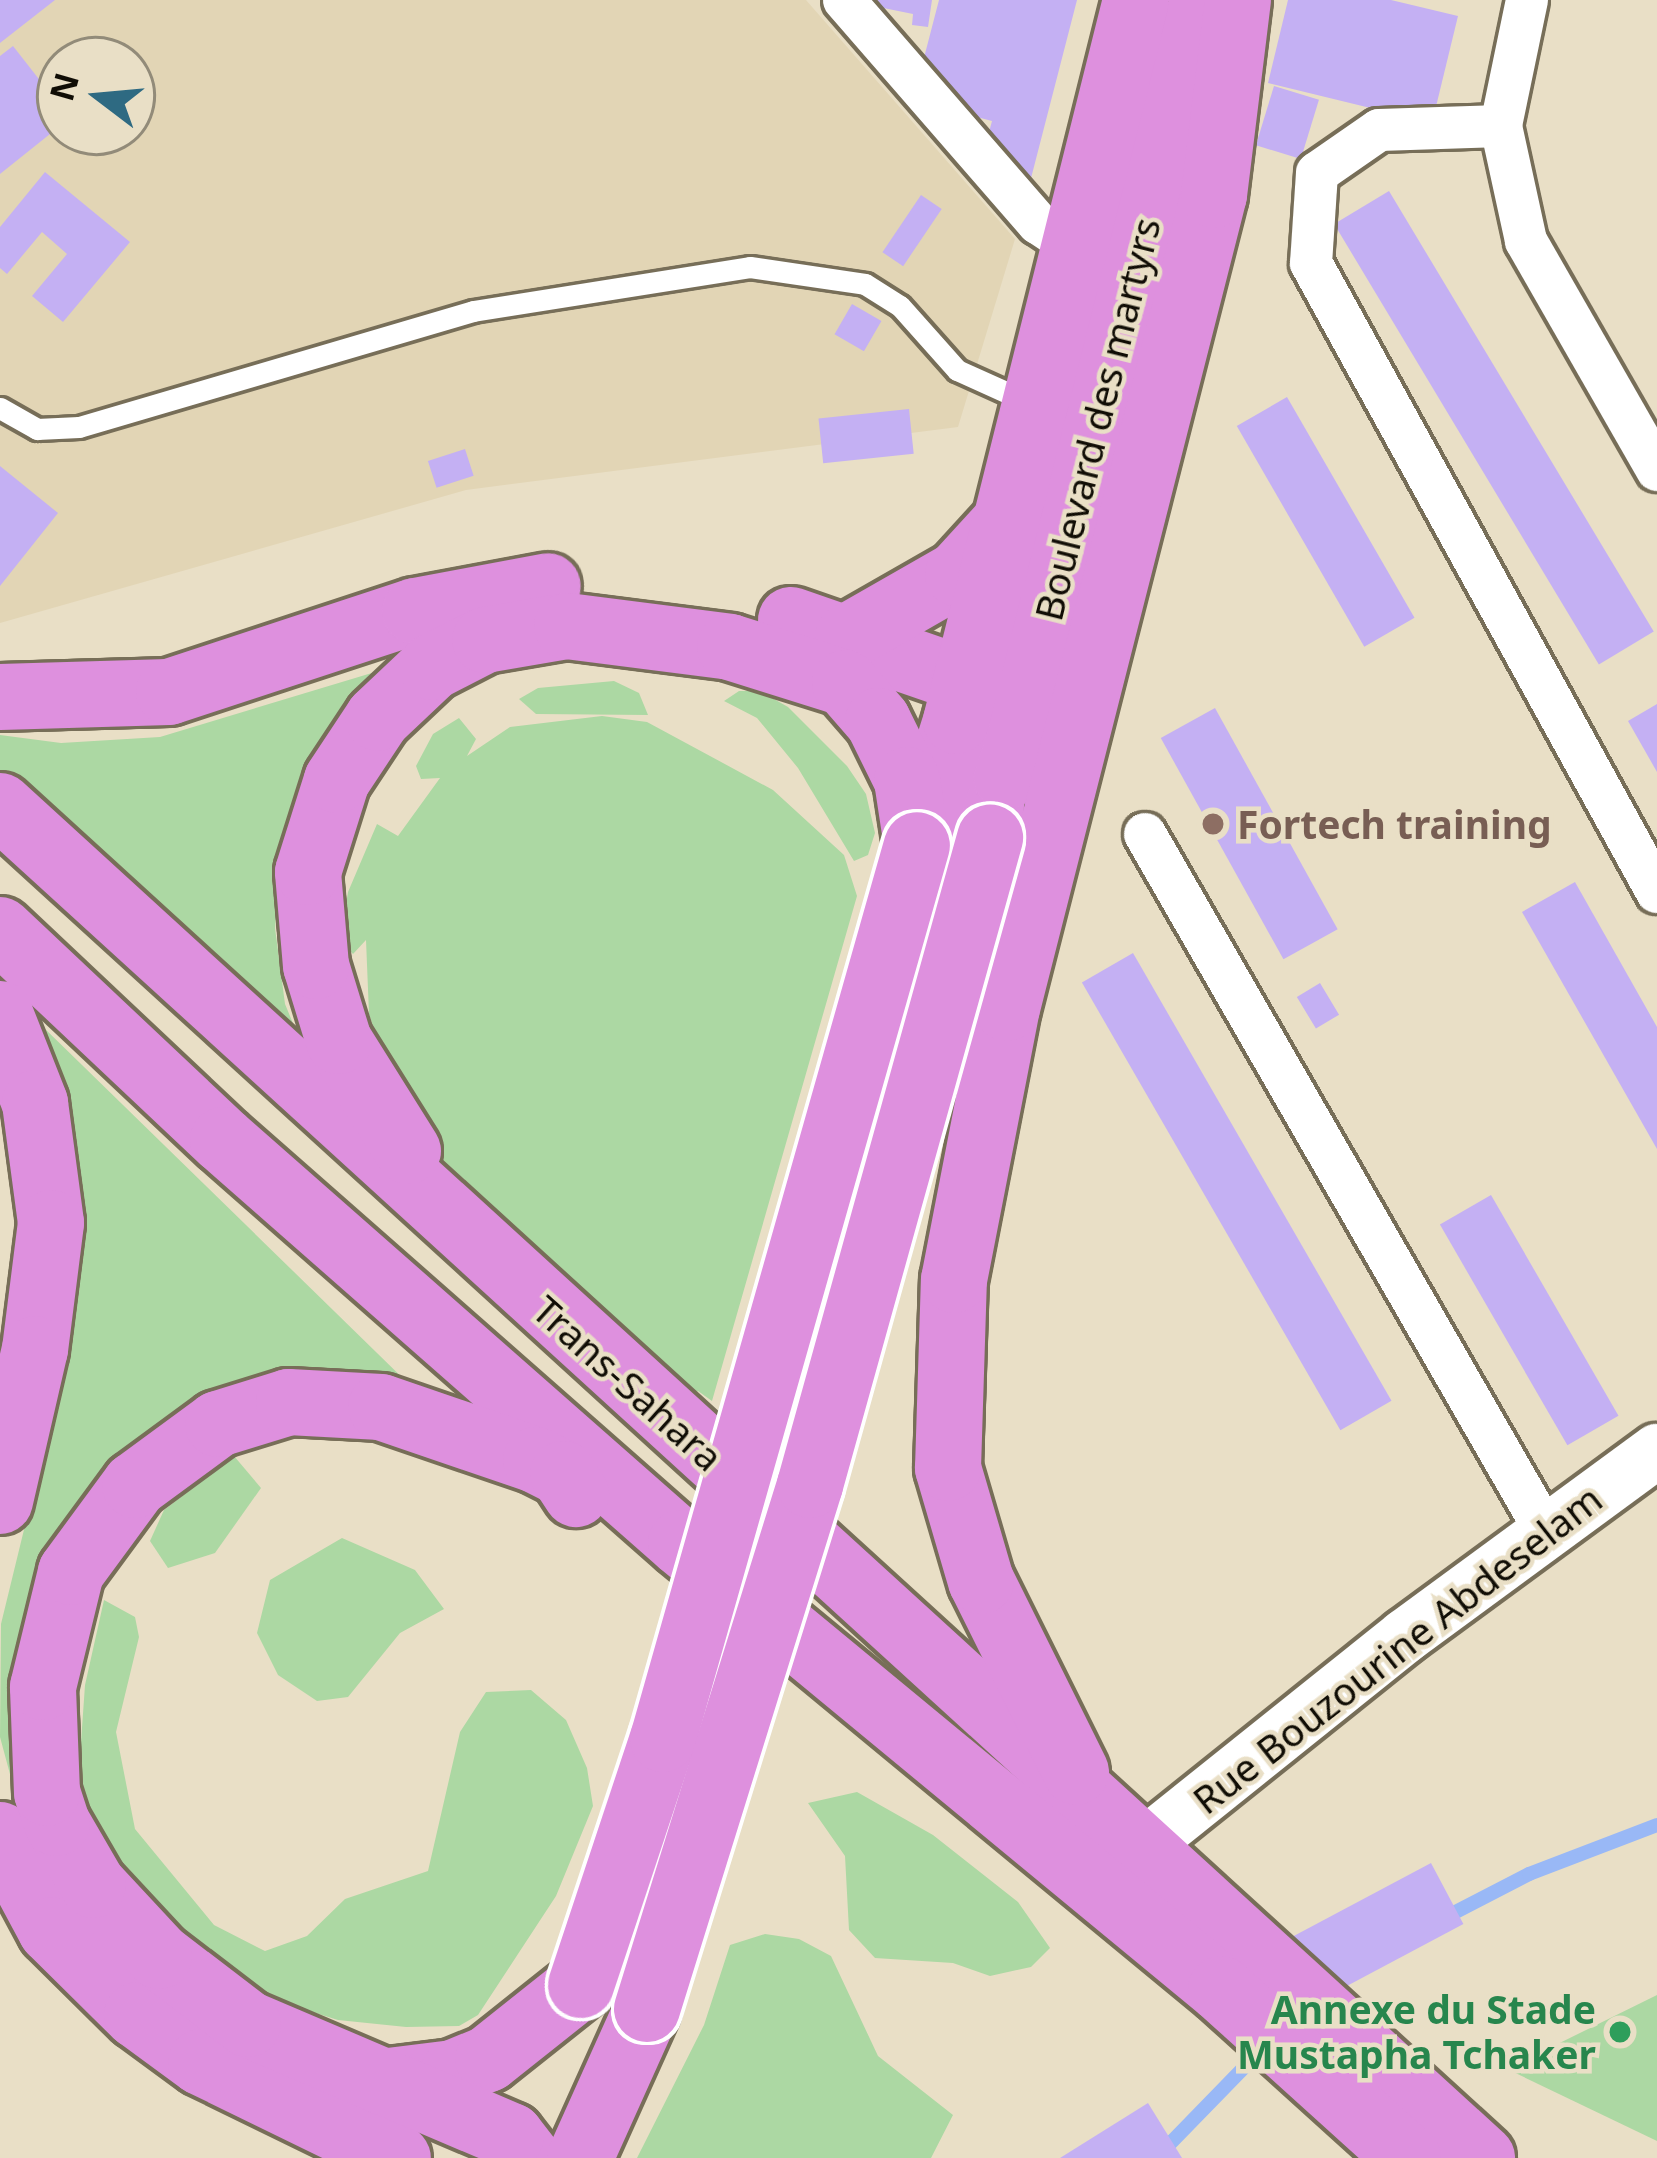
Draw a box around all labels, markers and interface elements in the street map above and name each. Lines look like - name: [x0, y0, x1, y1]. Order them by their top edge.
- north arrow: [36, 36, 156, 156]
- text: N: [38, 68, 89, 106]
- street label: Boulevard des martyrs: [1024, 213, 1170, 625]
- place label: Fortech training: [1237, 801, 1552, 847]
- marker: Fortech training: [1200, 811, 1226, 837]
- street label: Trans-Sahara: [524, 1286, 732, 1480]
- street label: Rue Bouzourine Abdeselam: [1183, 1475, 1611, 1823]
- place label: Annexe du Stade Mustapha Tchaker: [1237, 1987, 1596, 2078]
- marker: Annexe du Stade Mustapha Tchaker: [1607, 2019, 1633, 2045]

